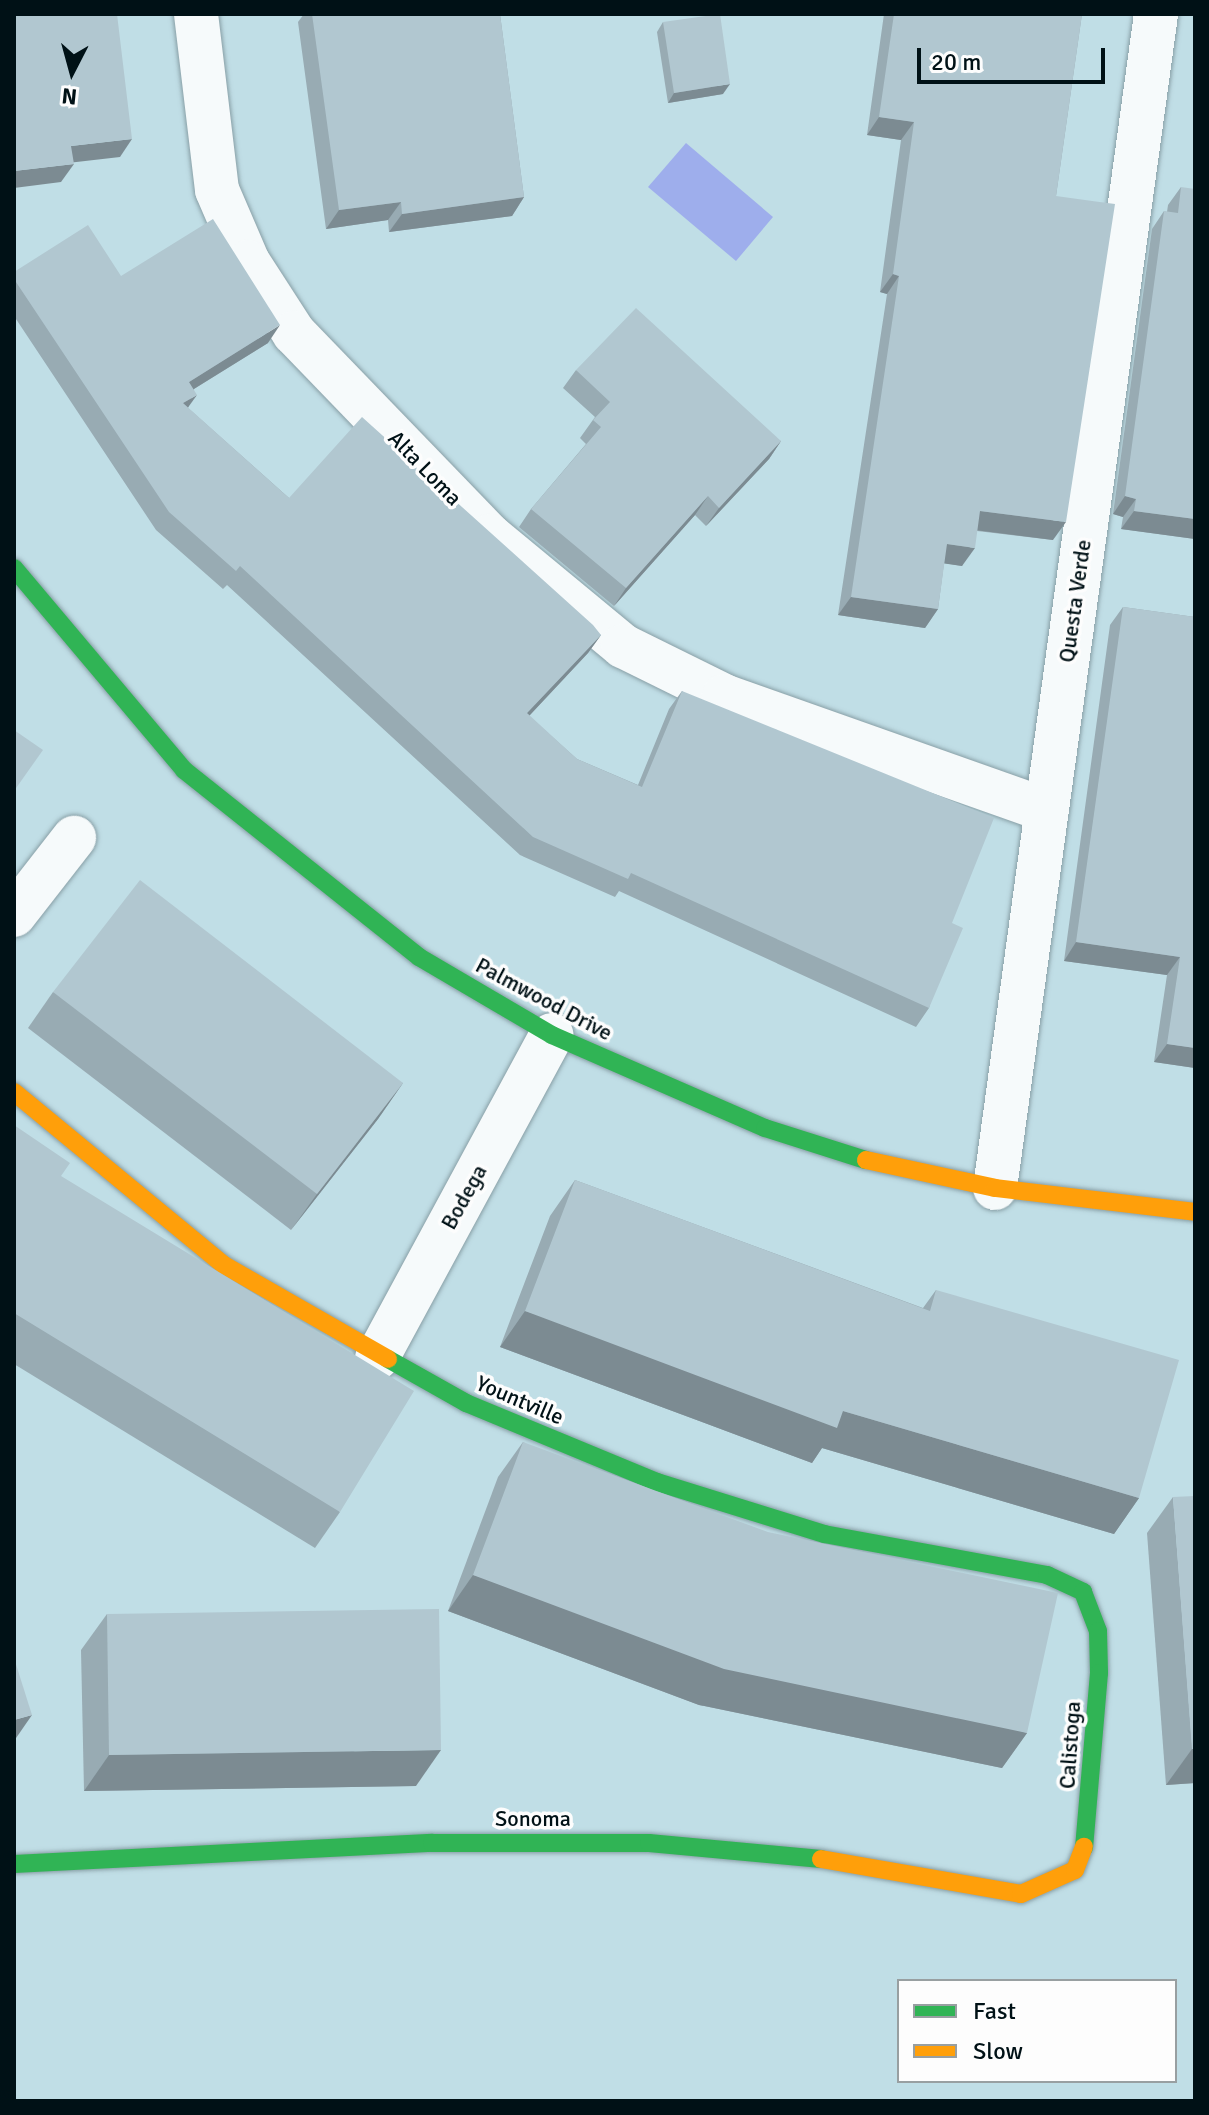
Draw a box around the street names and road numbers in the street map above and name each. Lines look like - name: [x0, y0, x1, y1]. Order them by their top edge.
- street label: Alta Loma: [383, 425, 467, 511]
- street label: Questa Verde: [1053, 538, 1097, 664]
- street label: Palmwood Drive: [471, 952, 617, 1046]
- street label: Bodega: [435, 1160, 493, 1234]
- street label: Yountville: [472, 1370, 568, 1430]
- street label: Calistoga: [1054, 1700, 1086, 1790]
- street label: Sonoma: [495, 1806, 571, 1832]

